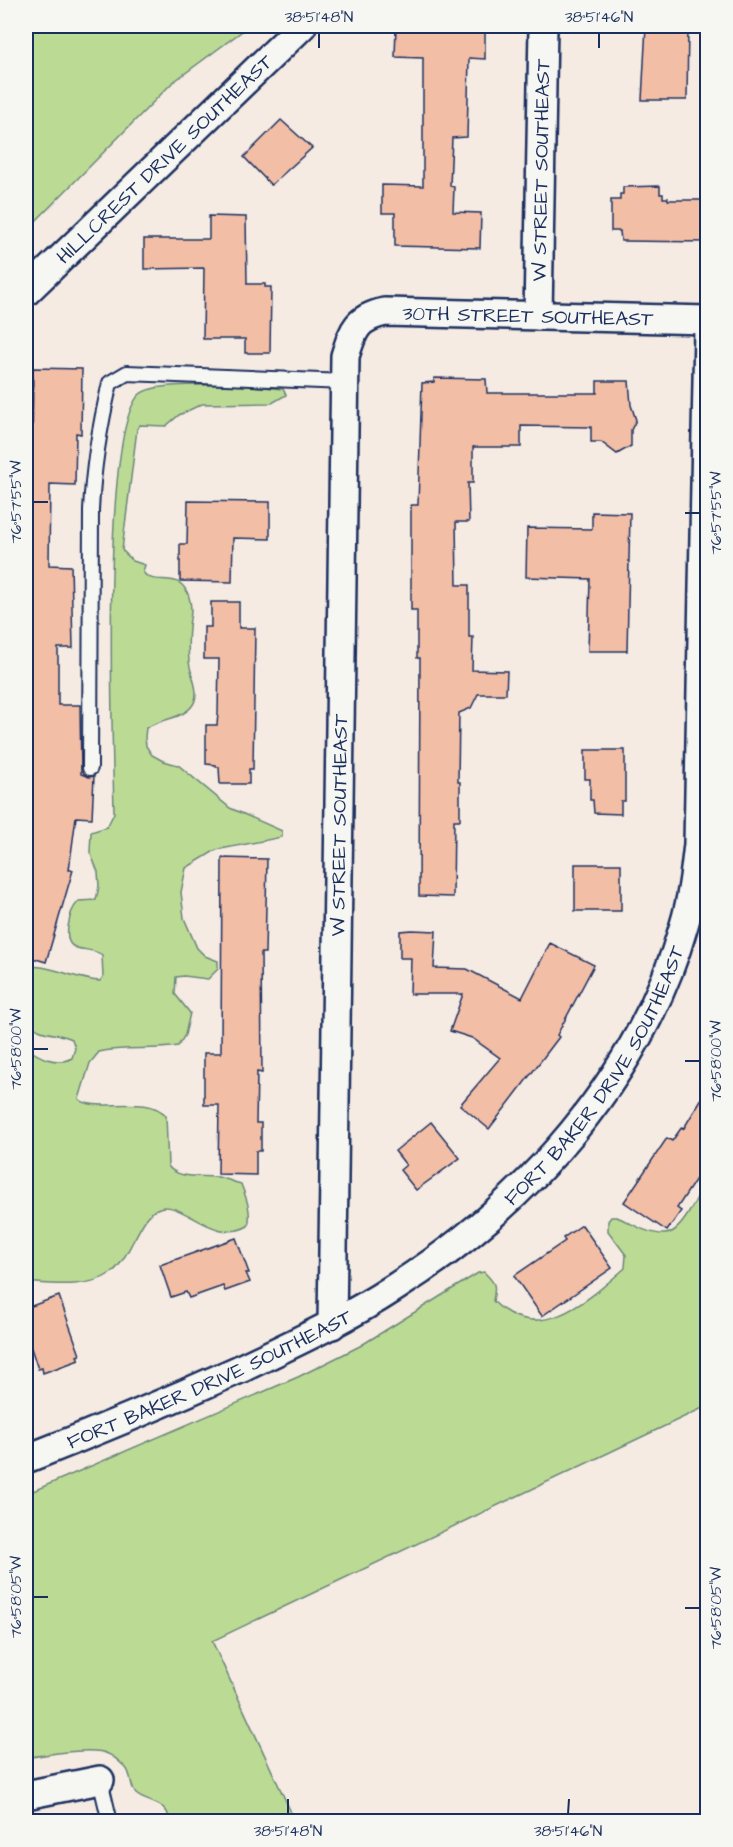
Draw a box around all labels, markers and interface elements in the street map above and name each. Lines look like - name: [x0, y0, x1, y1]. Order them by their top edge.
- text: 38°51'48"N: [285, 7, 353, 28]
- text: 38°51'46"N: [565, 7, 633, 28]
- street label: HILLCREST DRIVE SOUTHEAST: [50, 48, 280, 271]
- street label: W STREET SOUTHEAST: [526, 58, 557, 282]
- street label: 30TH STREET SOUTHEAST: [402, 299, 654, 334]
- text: 76°57'55"W: [6, 460, 27, 544]
- text: 76°57'55"W: [706, 471, 727, 555]
- street label: W STREET SOUTHEAST: [324, 713, 355, 937]
- street label: FORT BAKER DRIVE SOUTHEAST: [498, 941, 692, 1212]
- text: 76°58'00"W: [6, 1008, 27, 1090]
- text: 76°58'00"W: [706, 1020, 727, 1102]
- street label: FORT BAKER DRIVE SOUTHEAST: [63, 1303, 358, 1456]
- text: 76°58'05"W: [6, 1556, 27, 1638]
- text: 76°58'05"W: [706, 1567, 727, 1649]
- text: 38°51'48"N: [254, 1821, 322, 1842]
- text: 38°51'46"N: [534, 1821, 602, 1842]

